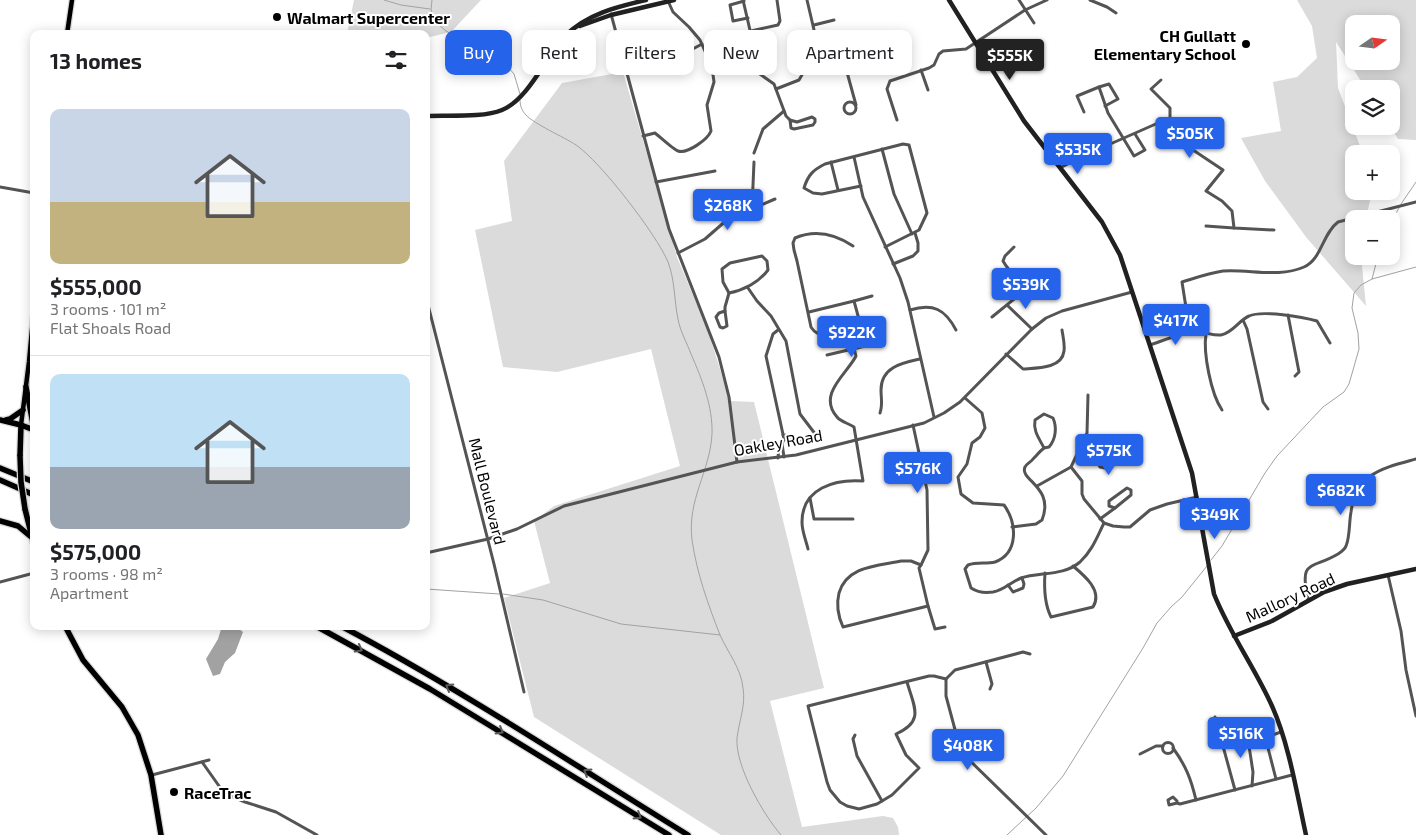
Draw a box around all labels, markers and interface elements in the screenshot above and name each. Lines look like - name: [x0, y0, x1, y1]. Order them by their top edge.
- place label: Walmart Supercenter: [287, 8, 450, 27]
- marker: Walmart Supercenter: [271, 11, 283, 23]
- north arrow: [1345, 15, 1400, 70]
- map controls: [1345, 15, 1400, 265]
- place label: CH Gullatt Elementary School: [1094, 26, 1237, 64]
- chip: Buy: [445, 30, 512, 75]
- chip: Rent: [522, 30, 596, 75]
- chip: Filters: [606, 30, 694, 75]
- chip: New: [704, 30, 777, 75]
- chip: Apartment: [787, 30, 912, 75]
- pin: $555K: [975, 38, 1045, 81]
- marker: CH Gullatt Elementary School: [1240, 38, 1252, 50]
- text: $555K: [987, 45, 1033, 64]
- icon: filters: [382, 46, 410, 74]
- text: 13 homes: [50, 48, 142, 73]
- button: layers: [1345, 80, 1400, 135]
- pin: $505K: [1155, 116, 1225, 159]
- text: $505K: [1166, 123, 1214, 142]
- pin: $535K: [1043, 132, 1113, 175]
- text: $535K: [1055, 139, 1101, 158]
- icon: home: [185, 141, 275, 231]
- button: +: [1345, 145, 1400, 200]
- pin: $268K: [693, 188, 763, 231]
- text: $268K: [704, 195, 752, 214]
- button: −: [1345, 210, 1400, 265]
- pin: $539K: [991, 268, 1061, 310]
- text: $555,000: [50, 274, 142, 299]
- text: $539K: [1003, 274, 1049, 293]
- text: 3 rooms · 101 m²: [50, 299, 167, 318]
- pin: $417K: [1141, 304, 1211, 346]
- text: $417K: [1154, 310, 1198, 329]
- pin: $922K: [817, 316, 887, 358]
- text: Flat Shoals Road: [50, 318, 171, 337]
- text: $922K: [828, 322, 876, 341]
- icon: home: [185, 407, 275, 497]
- street label: Oakley Road: [732, 425, 824, 459]
- pin: $575K: [1074, 434, 1144, 476]
- street label: Mall Boulevard: [466, 436, 510, 546]
- text: $575K: [1086, 440, 1132, 459]
- pin: $576K: [883, 452, 953, 494]
- text: $576K: [895, 458, 941, 477]
- pin: $682K: [1306, 474, 1376, 516]
- text: $682K: [1317, 480, 1365, 499]
- pin: $349K: [1180, 498, 1250, 540]
- text: $349K: [1191, 504, 1239, 523]
- text: $575,000: [50, 539, 141, 564]
- text: 3 rooms · 98 m²: [50, 564, 163, 583]
- street label: Mallory Road: [1242, 568, 1338, 626]
- text: Apartment: [50, 583, 129, 602]
- one-way arrow: [354, 643, 363, 653]
- one-way arrow: [446, 683, 455, 693]
- pin: $516K: [1206, 716, 1276, 759]
- text: $516K: [1219, 723, 1263, 742]
- one-way arrow: [494, 724, 503, 734]
- pin: $408K: [933, 728, 1003, 771]
- text: $408K: [943, 735, 993, 754]
- one-way arrow: [584, 769, 593, 778]
- place label: RaceTrac: [184, 783, 251, 802]
- marker: RaceTrac: [168, 786, 180, 798]
- one-way arrow: [633, 809, 642, 819]

